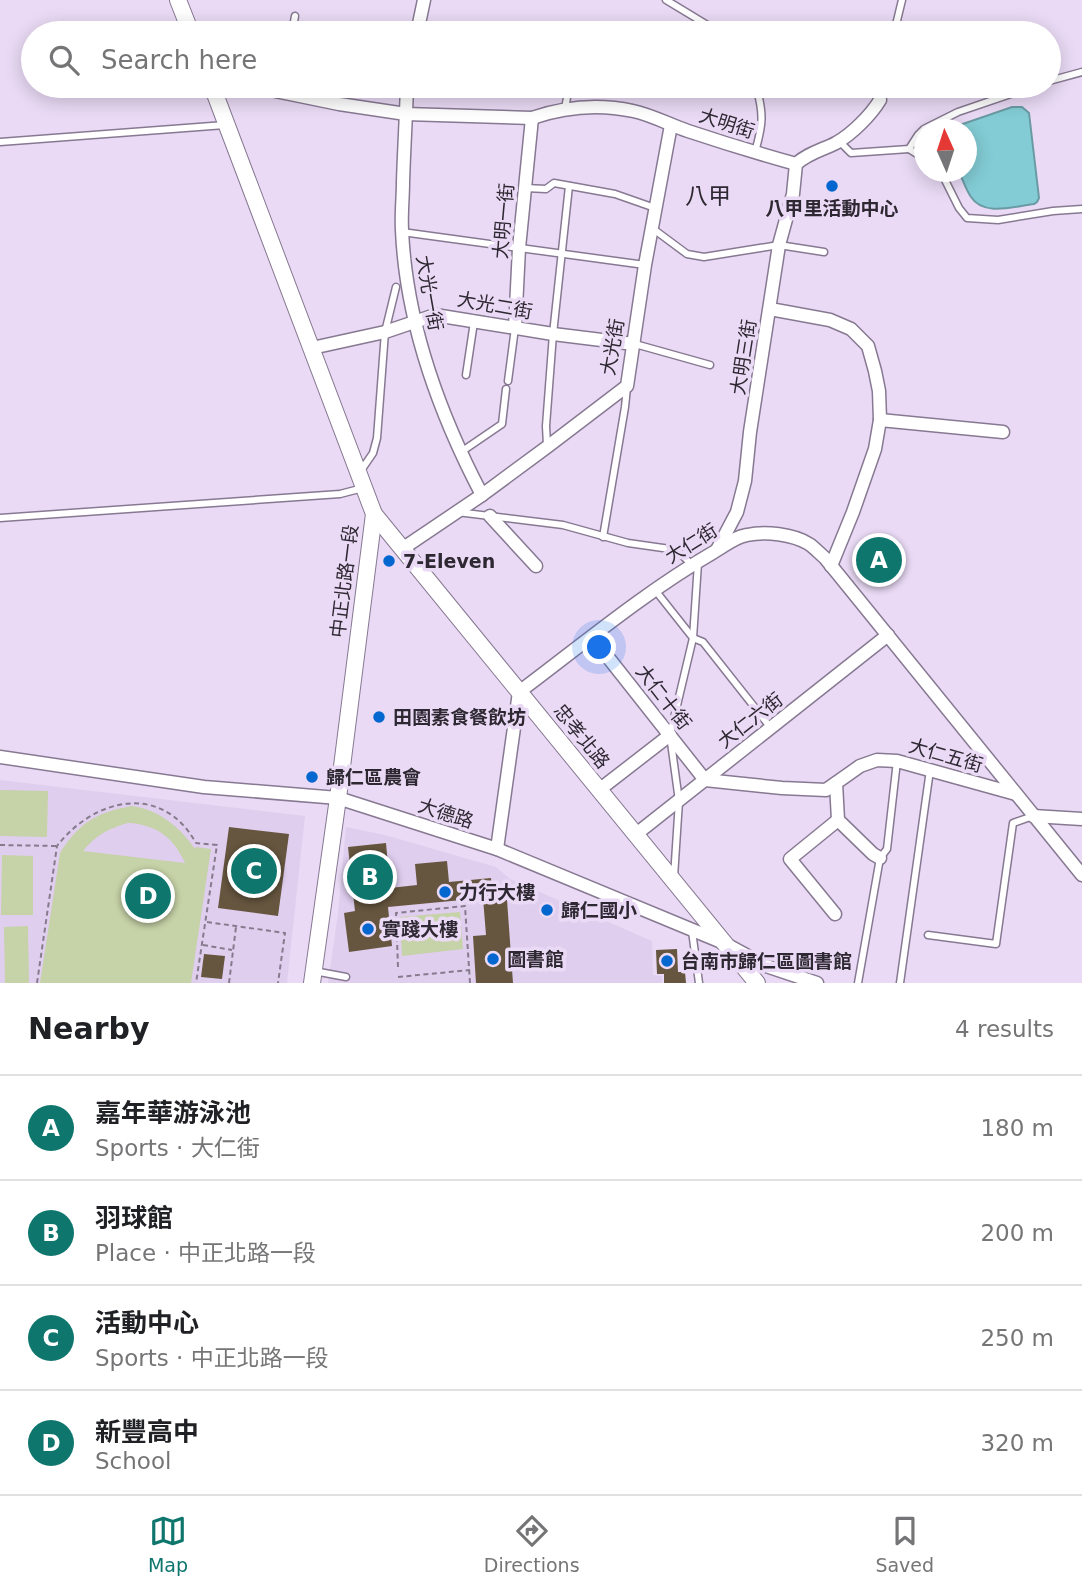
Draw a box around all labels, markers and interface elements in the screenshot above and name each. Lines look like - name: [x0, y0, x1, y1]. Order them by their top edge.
- search box: [21, 21, 1061, 98]
- icon: search: [45, 41, 83, 79]
- text: Search here: [101, 45, 257, 75]
- street label: 大明街: [696, 104, 758, 142]
- north arrow: [914, 119, 977, 182]
- marker: 八甲里活動中心: [824, 178, 840, 194]
- street label: 大明一街: [489, 182, 517, 260]
- district label: 八甲: [685, 183, 731, 209]
- place label: 八甲里活動中心: [765, 197, 899, 219]
- street label: 大光一街: [413, 254, 447, 332]
- street label: 大光二街: [456, 288, 534, 322]
- street label: 大光街: [596, 317, 628, 377]
- street label: 大明三街: [726, 318, 760, 396]
- street label: 大仁街: [661, 519, 721, 567]
- street label: 中正北路一段: [326, 523, 362, 639]
- pin: A: [856, 534, 902, 586]
- place label: 7-Eleven: [403, 550, 495, 572]
- marker: 7-Eleven: [381, 553, 397, 569]
- your location: [582, 630, 616, 664]
- street label: 大仁十街: [632, 660, 696, 734]
- street label: 大仁六街: [713, 688, 787, 752]
- street label: 忠孝北路: [550, 700, 614, 772]
- place label: 田園素食餐飲坊: [393, 706, 526, 728]
- marker: 田園素食餐飲坊: [371, 709, 387, 725]
- street label: 大仁五街: [906, 734, 986, 776]
- place label: 歸仁區農會: [326, 766, 421, 788]
- marker: 歸仁區農會: [304, 769, 320, 785]
- street label: 大德路: [415, 794, 477, 832]
- pin: C: [231, 845, 277, 897]
- pin: B: [347, 851, 393, 903]
- pin: D: [125, 870, 171, 922]
- place label: 力行大樓: [459, 881, 535, 903]
- marker: 力行大樓: [437, 884, 453, 900]
- place label: 歸仁國小: [561, 899, 637, 921]
- marker: 歸仁國小: [539, 902, 555, 918]
- place label: 實踐大樓: [382, 918, 458, 940]
- marker: 實踐大樓: [360, 921, 376, 937]
- place label: 圖書館: [507, 948, 564, 970]
- place label: 台南市歸仁區圖書館: [681, 950, 852, 972]
- marker: 圖書館: [485, 951, 501, 967]
- marker: 台南市歸仁區圖書館: [659, 953, 675, 969]
- text: Nearby: [28, 1011, 150, 1046]
- text: 4 results: [955, 1016, 1054, 1042]
- text: 嘉年華游泳池: [95, 1098, 251, 1128]
- text: A: [42, 1115, 60, 1141]
- text: 180 m: [980, 1115, 1054, 1141]
- text: Sports · 大仁街: [95, 1135, 260, 1161]
- text: 羽球館: [95, 1203, 173, 1233]
- text: B: [42, 1220, 60, 1246]
- text: 200 m: [980, 1220, 1054, 1246]
- text: Place · 中正北路一段: [95, 1240, 316, 1266]
- text: 活動中心: [95, 1308, 199, 1338]
- text: C: [43, 1325, 59, 1351]
- text: 250 m: [980, 1325, 1054, 1351]
- text: Sports · 中正北路一段: [95, 1345, 329, 1371]
- text: 新豐高中: [95, 1417, 199, 1447]
- text: D: [41, 1430, 61, 1456]
- text: 320 m: [980, 1430, 1054, 1456]
- text: School: [95, 1448, 171, 1474]
- tab: Map: [148, 1512, 188, 1576]
- tab: Directions: [484, 1512, 580, 1576]
- tab: Saved: [875, 1512, 934, 1576]

